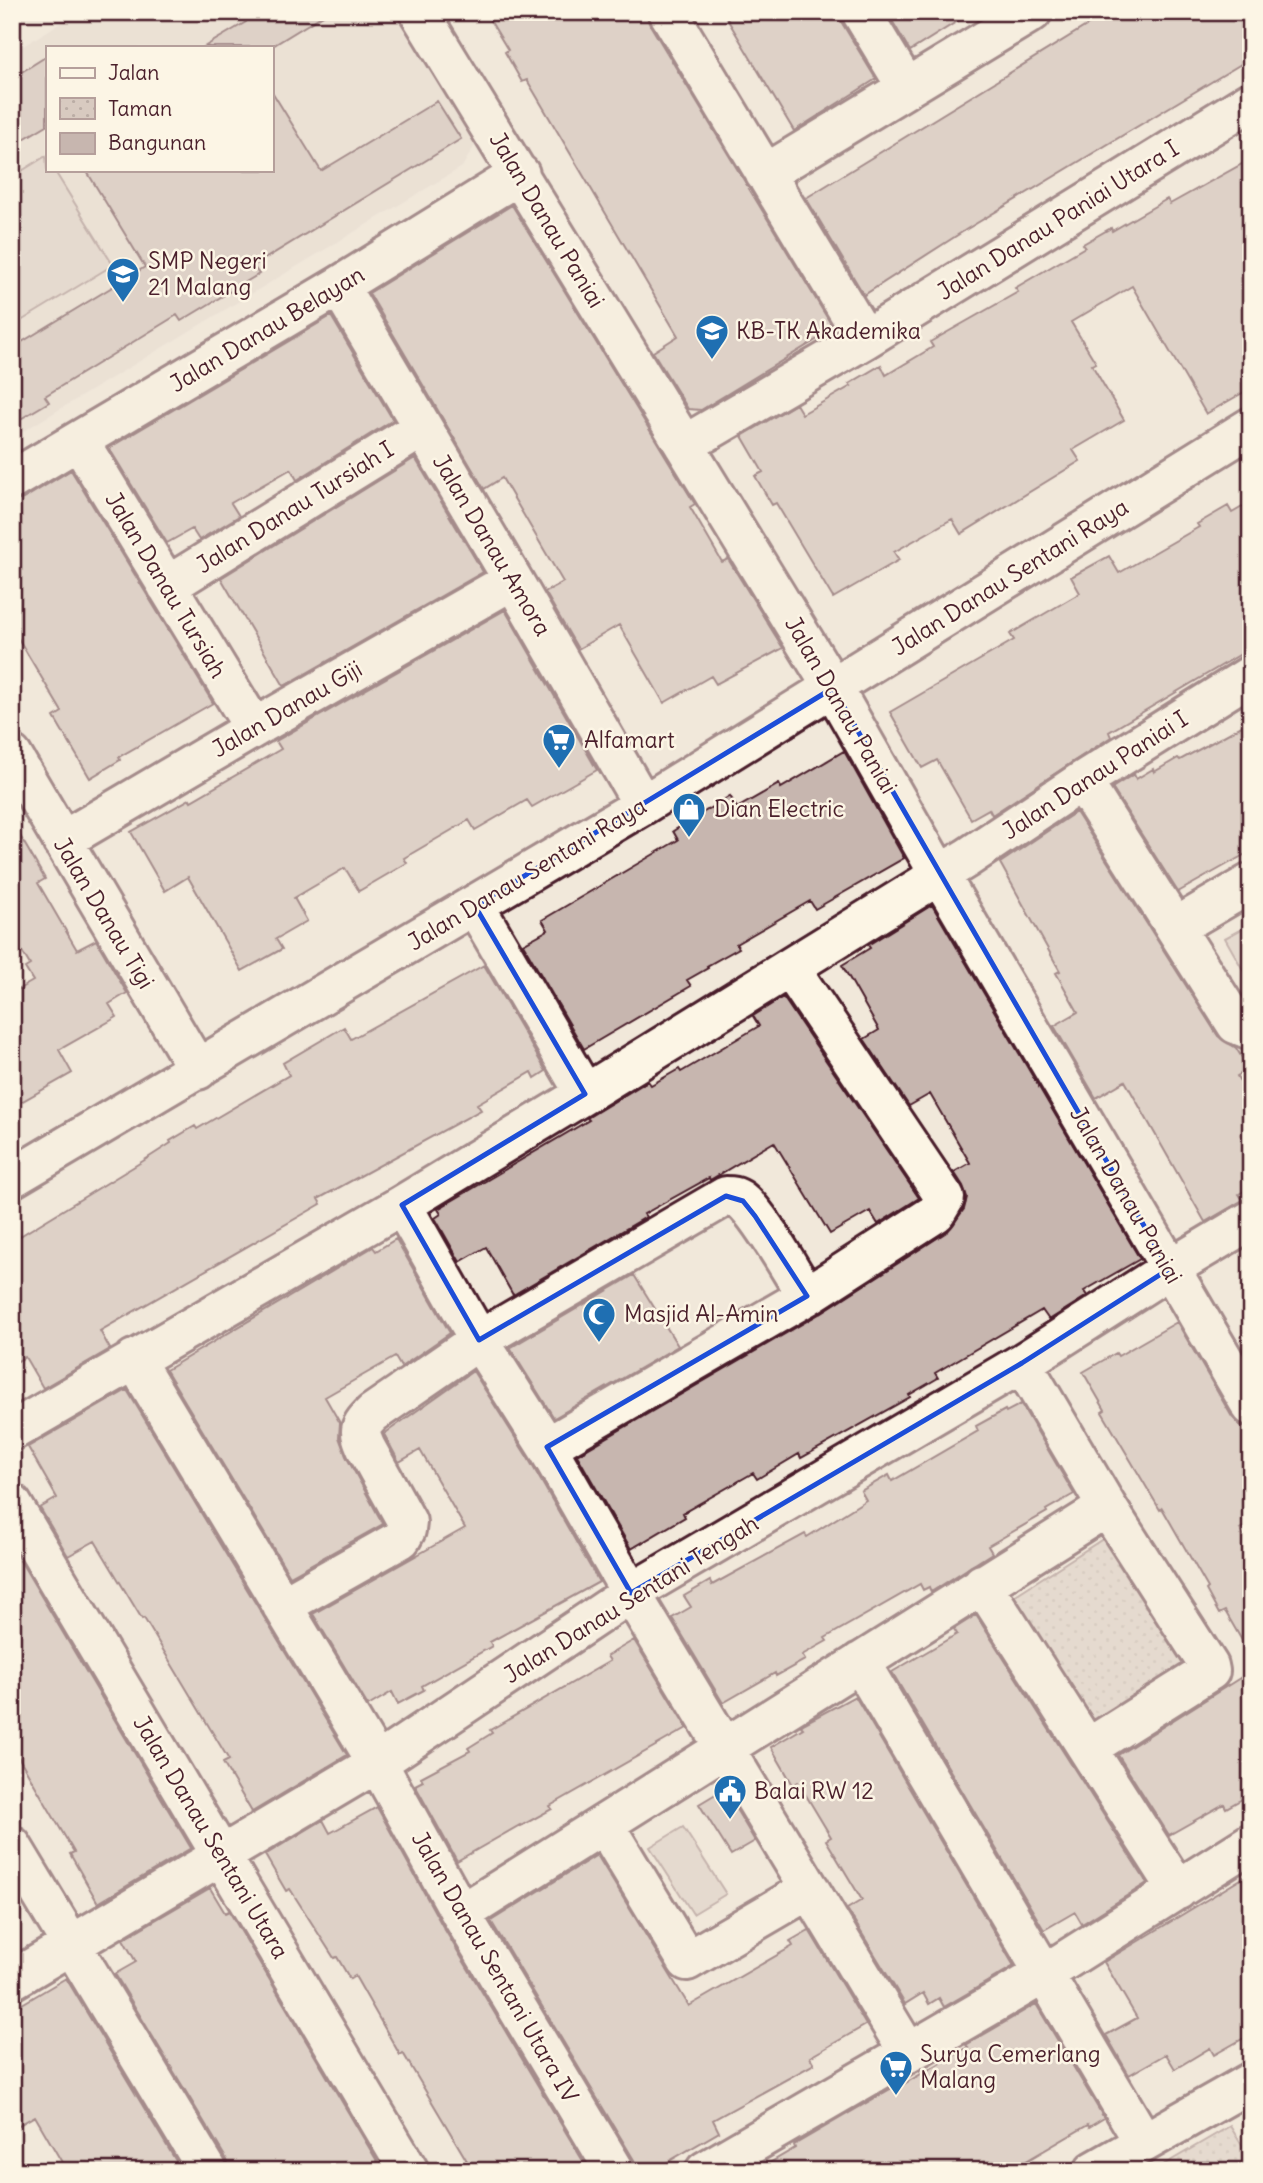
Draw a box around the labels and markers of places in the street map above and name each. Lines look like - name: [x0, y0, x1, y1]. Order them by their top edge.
- place label: SMP Negeri 21 Malang: [148, 246, 267, 301]
- school or university icon: SMP Negeri 21 Malang: [104, 255, 142, 304]
- school or university icon: KB-TK Akademika: [693, 312, 731, 361]
- place label: KB-TK Akademika: [736, 316, 921, 345]
- supermarket icon: Alfamart: [540, 721, 578, 770]
- place label: Alfamart: [584, 725, 675, 754]
- shop icon: Dian Electric: [670, 790, 708, 839]
- place label: Dian Electric: [714, 794, 844, 823]
- mosque icon: Masjid Al-Amin: [580, 1295, 618, 1344]
- place label: Masjid Al-Amin: [624, 1299, 779, 1328]
- public building icon: Balai RW 12: [711, 1772, 749, 1821]
- place label: Balai RW 12: [754, 1776, 874, 1805]
- place label: Surya Cemerlang Malang: [920, 2039, 1101, 2094]
- supermarket icon: Surya Cemerlang Malang: [877, 2048, 915, 2097]

